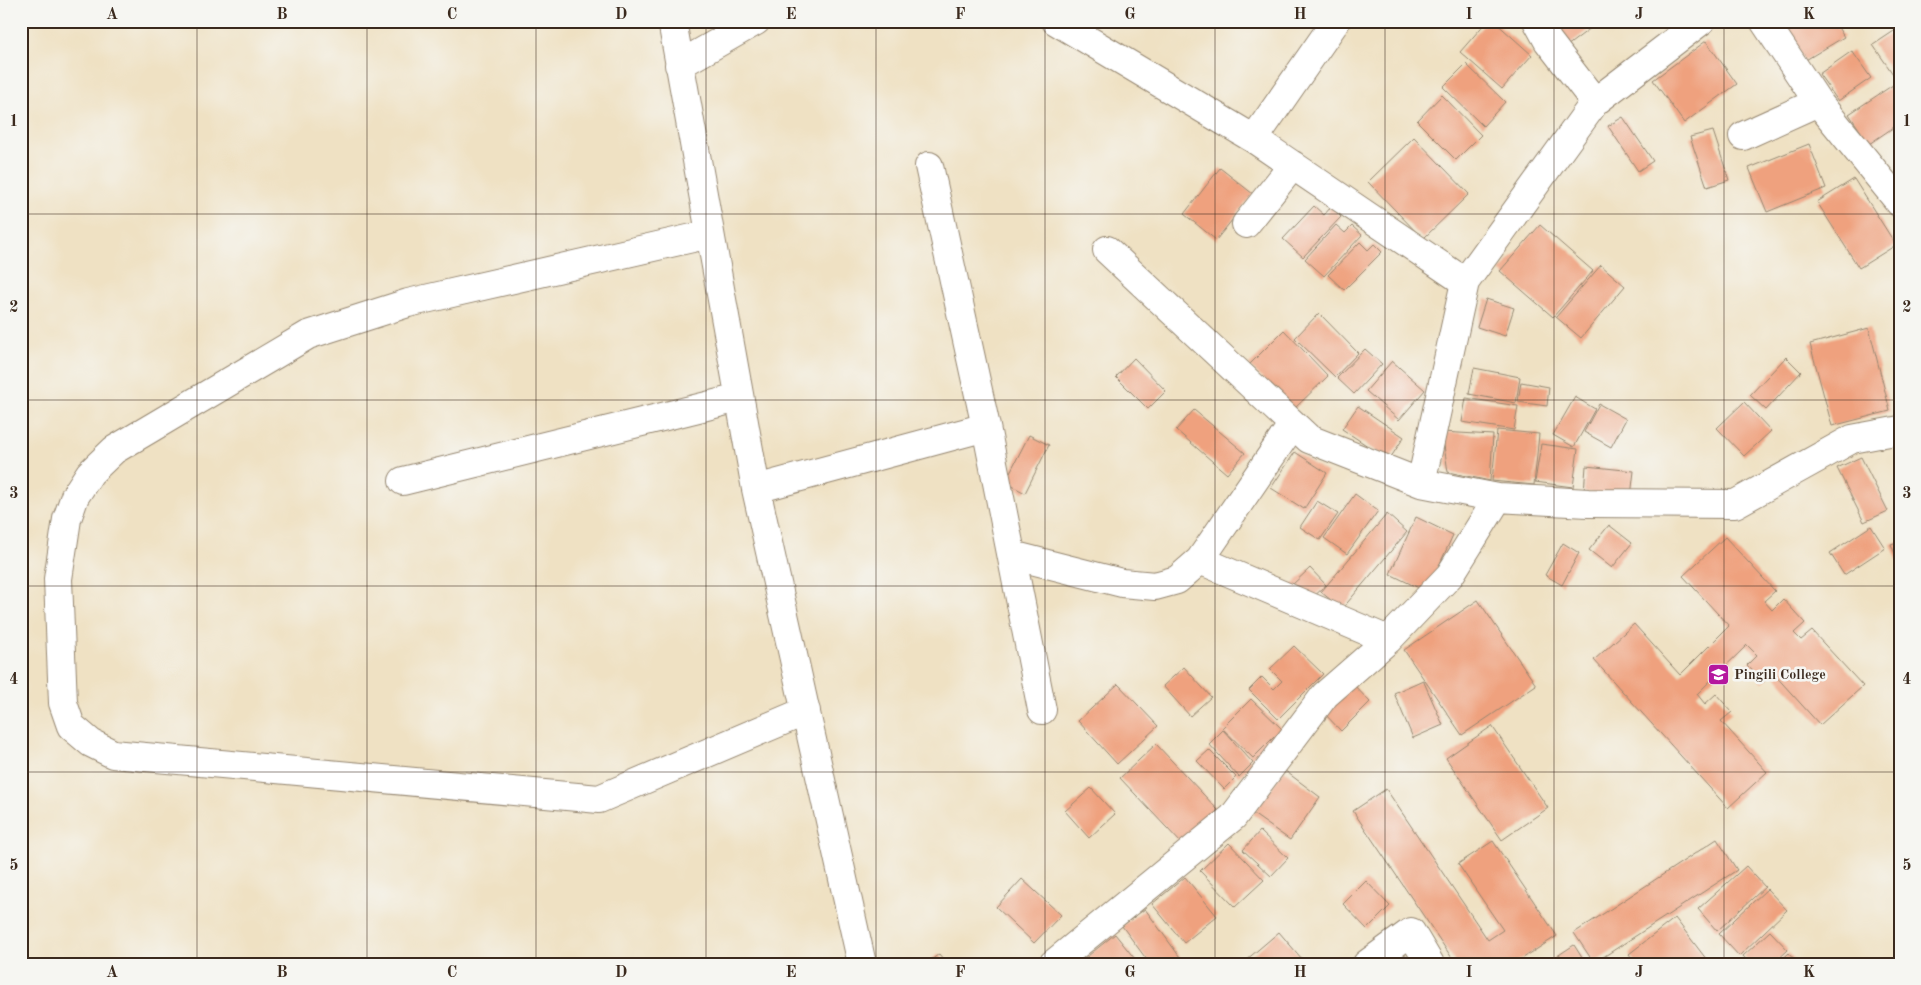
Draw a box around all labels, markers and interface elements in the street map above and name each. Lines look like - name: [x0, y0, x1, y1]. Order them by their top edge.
- text: A: [106, 7, 118, 23]
- text: B: [276, 7, 288, 23]
- text: C: [447, 7, 457, 23]
- text: D: [615, 7, 627, 23]
- text: E: [785, 7, 797, 23]
- text: F: [955, 7, 966, 23]
- text: G: [1124, 7, 1136, 23]
- text: H: [1293, 7, 1307, 23]
- text: I: [1465, 7, 1473, 23]
- text: J: [1635, 7, 1644, 23]
- text: K: [1803, 7, 1815, 23]
- text: 1: [9, 114, 19, 130]
- text: 1: [1902, 114, 1912, 130]
- text: 2: [9, 300, 19, 316]
- text: 2: [1902, 300, 1912, 316]
- text: 3: [9, 486, 19, 502]
- text: 3: [1902, 486, 1912, 502]
- school or university icon: Pingili College: [1706, 663, 1730, 687]
- place label: Pingili College: [1734, 668, 1826, 682]
- text: 4: [9, 672, 19, 688]
- text: 4: [1902, 672, 1912, 688]
- text: 5: [9, 858, 19, 874]
- text: 5: [1902, 858, 1912, 874]
- text: A: [106, 965, 118, 981]
- text: B: [276, 965, 288, 981]
- text: C: [447, 965, 457, 981]
- text: D: [615, 965, 627, 981]
- text: E: [785, 965, 797, 981]
- text: F: [955, 965, 966, 981]
- text: G: [1124, 965, 1136, 981]
- text: H: [1293, 965, 1307, 981]
- text: I: [1465, 965, 1473, 981]
- text: J: [1635, 965, 1644, 981]
- text: K: [1803, 965, 1815, 981]

